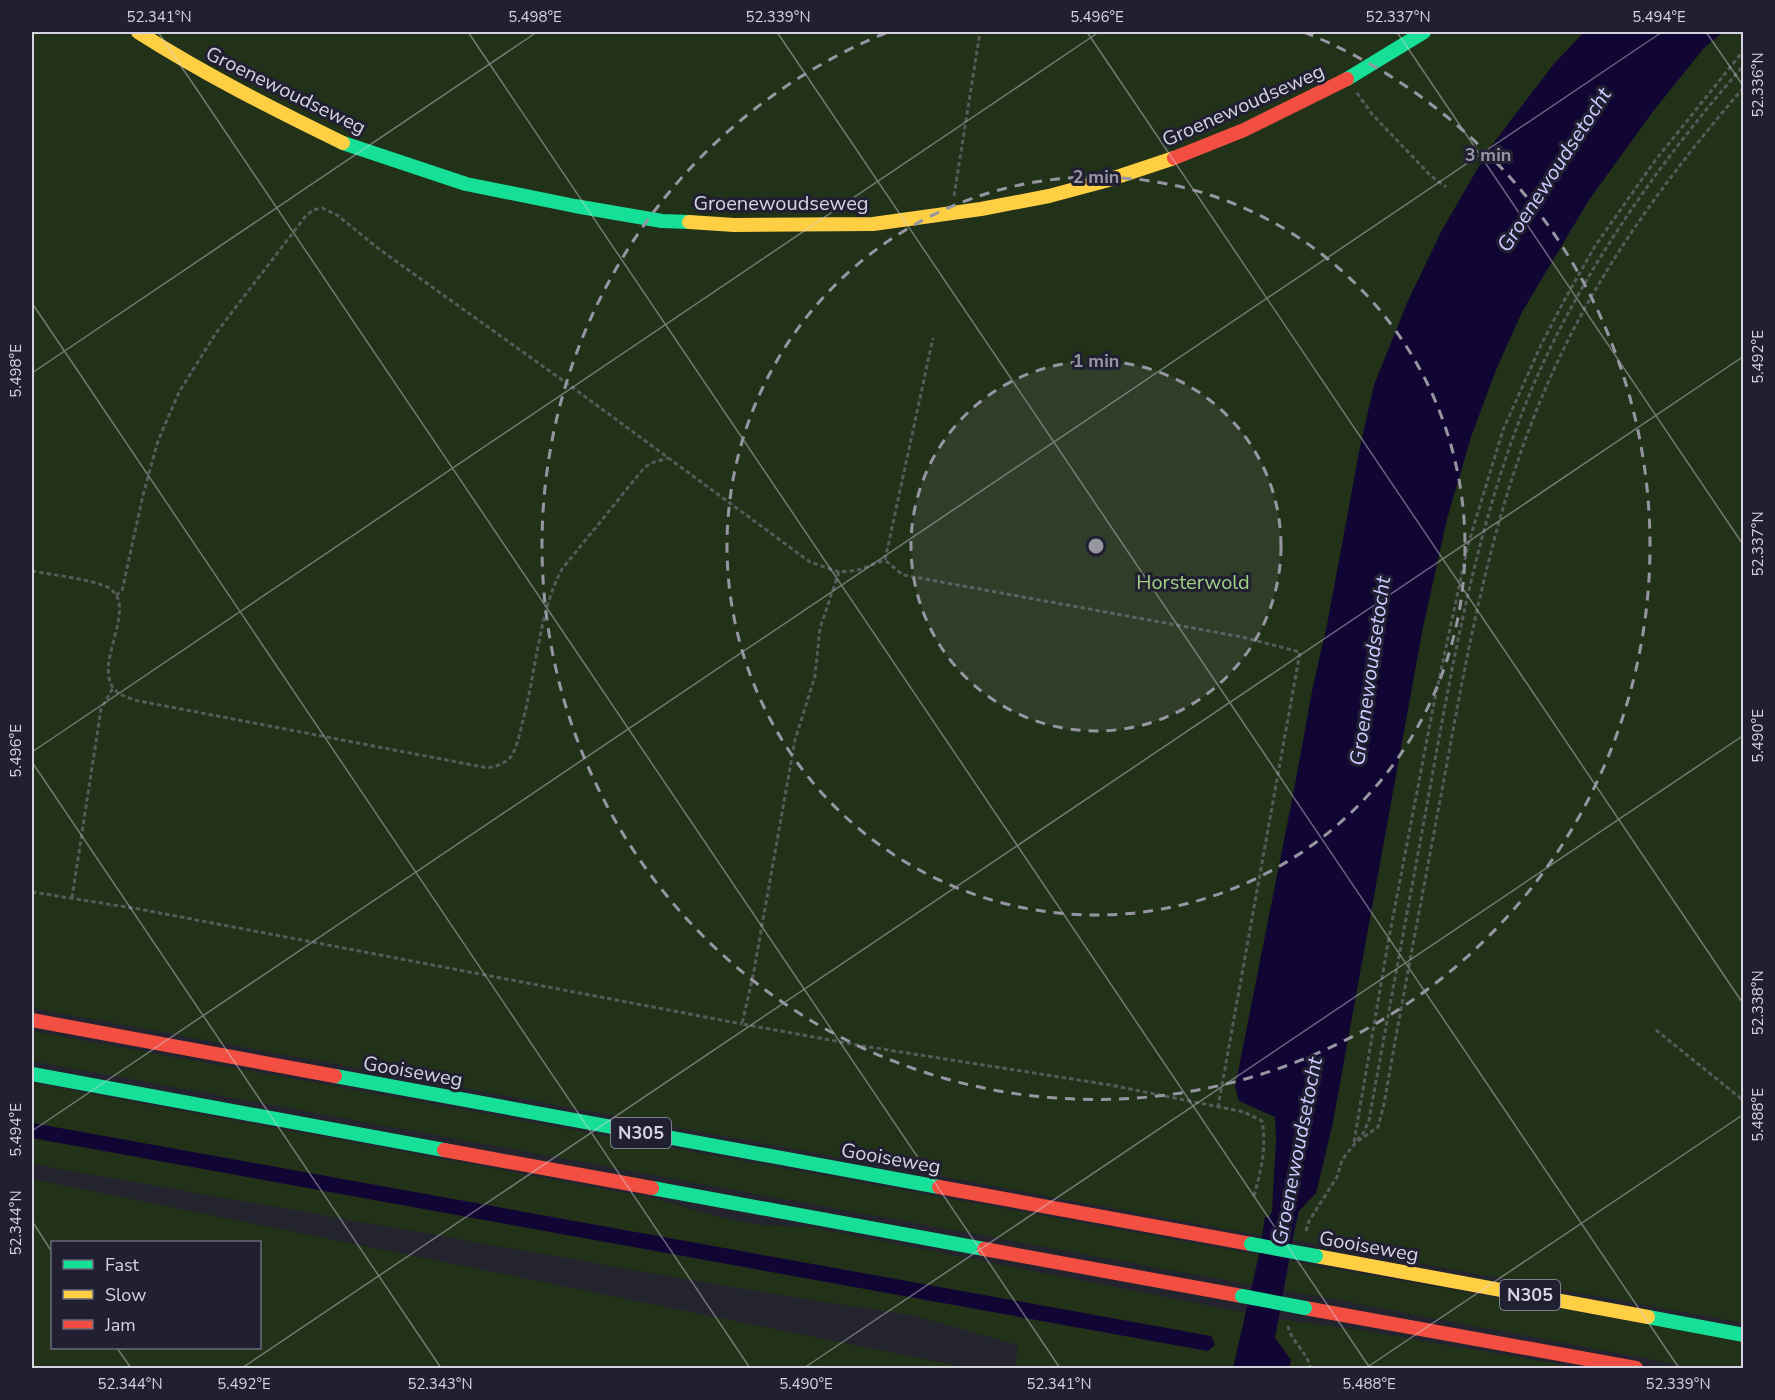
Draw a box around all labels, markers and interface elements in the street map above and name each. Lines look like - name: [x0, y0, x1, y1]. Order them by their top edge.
- text: 52.341°N: [126, 7, 192, 27]
- text: 5.498°E: [508, 7, 562, 27]
- text: 52.339°N: [745, 7, 811, 27]
- text: 5.496°E: [1070, 7, 1124, 27]
- text: 52.337°N: [1365, 7, 1431, 27]
- text: 5.494°E: [1632, 7, 1686, 27]
- street label: Groenewoudseweg: [201, 40, 370, 141]
- text: 52.336°N: [1748, 52, 1768, 118]
- street label: Groenewoudseweg: [1158, 58, 1329, 153]
- water label: Groenewoudsetocht: [1490, 82, 1618, 258]
- text: 3 min: [1465, 143, 1511, 167]
- text: 2 min: [1073, 165, 1119, 189]
- street label: Groenewoudseweg: [693, 190, 869, 217]
- text: 5.492°E: [1748, 330, 1768, 384]
- text: 5.498°E: [6, 344, 26, 398]
- text: 1 min: [1073, 349, 1119, 373]
- text: 52.337°N: [1748, 511, 1768, 577]
- centre of rings: [1086, 536, 1106, 556]
- park label: Horsterwold: [1136, 569, 1250, 596]
- water label: Groenewoudsetocht: [1343, 574, 1397, 767]
- text: 5.490°E: [1748, 709, 1768, 763]
- text: 5.496°E: [6, 724, 26, 778]
- text: 52.338°N: [1748, 970, 1768, 1036]
- street label: Gooiseweg: [361, 1049, 465, 1094]
- water label: Groenewoudsetocht: [1265, 1054, 1329, 1247]
- text: 5.488°E: [1748, 1088, 1768, 1142]
- text: 5.494°E: [6, 1103, 26, 1157]
- road number: N305: [611, 1118, 671, 1148]
- street label: Gooiseweg: [839, 1136, 943, 1181]
- text: 52.344°N: [6, 1190, 26, 1256]
- street label: Gooiseweg: [1317, 1224, 1421, 1269]
- legend: [51, 1241, 261, 1349]
- text: Fast: [105, 1253, 140, 1277]
- road number: N305: [1500, 1280, 1560, 1310]
- text: Slow: [105, 1283, 146, 1307]
- text: Jam: [104, 1313, 136, 1337]
- text: 52.344°N: [97, 1374, 163, 1394]
- text: 5.492°E: [217, 1374, 271, 1394]
- text: 52.343°N: [407, 1374, 473, 1394]
- text: 5.490°E: [779, 1374, 833, 1394]
- text: 52.341°N: [1026, 1374, 1092, 1394]
- text: 5.488°E: [1342, 1374, 1396, 1394]
- text: 52.339°N: [1645, 1374, 1711, 1394]

